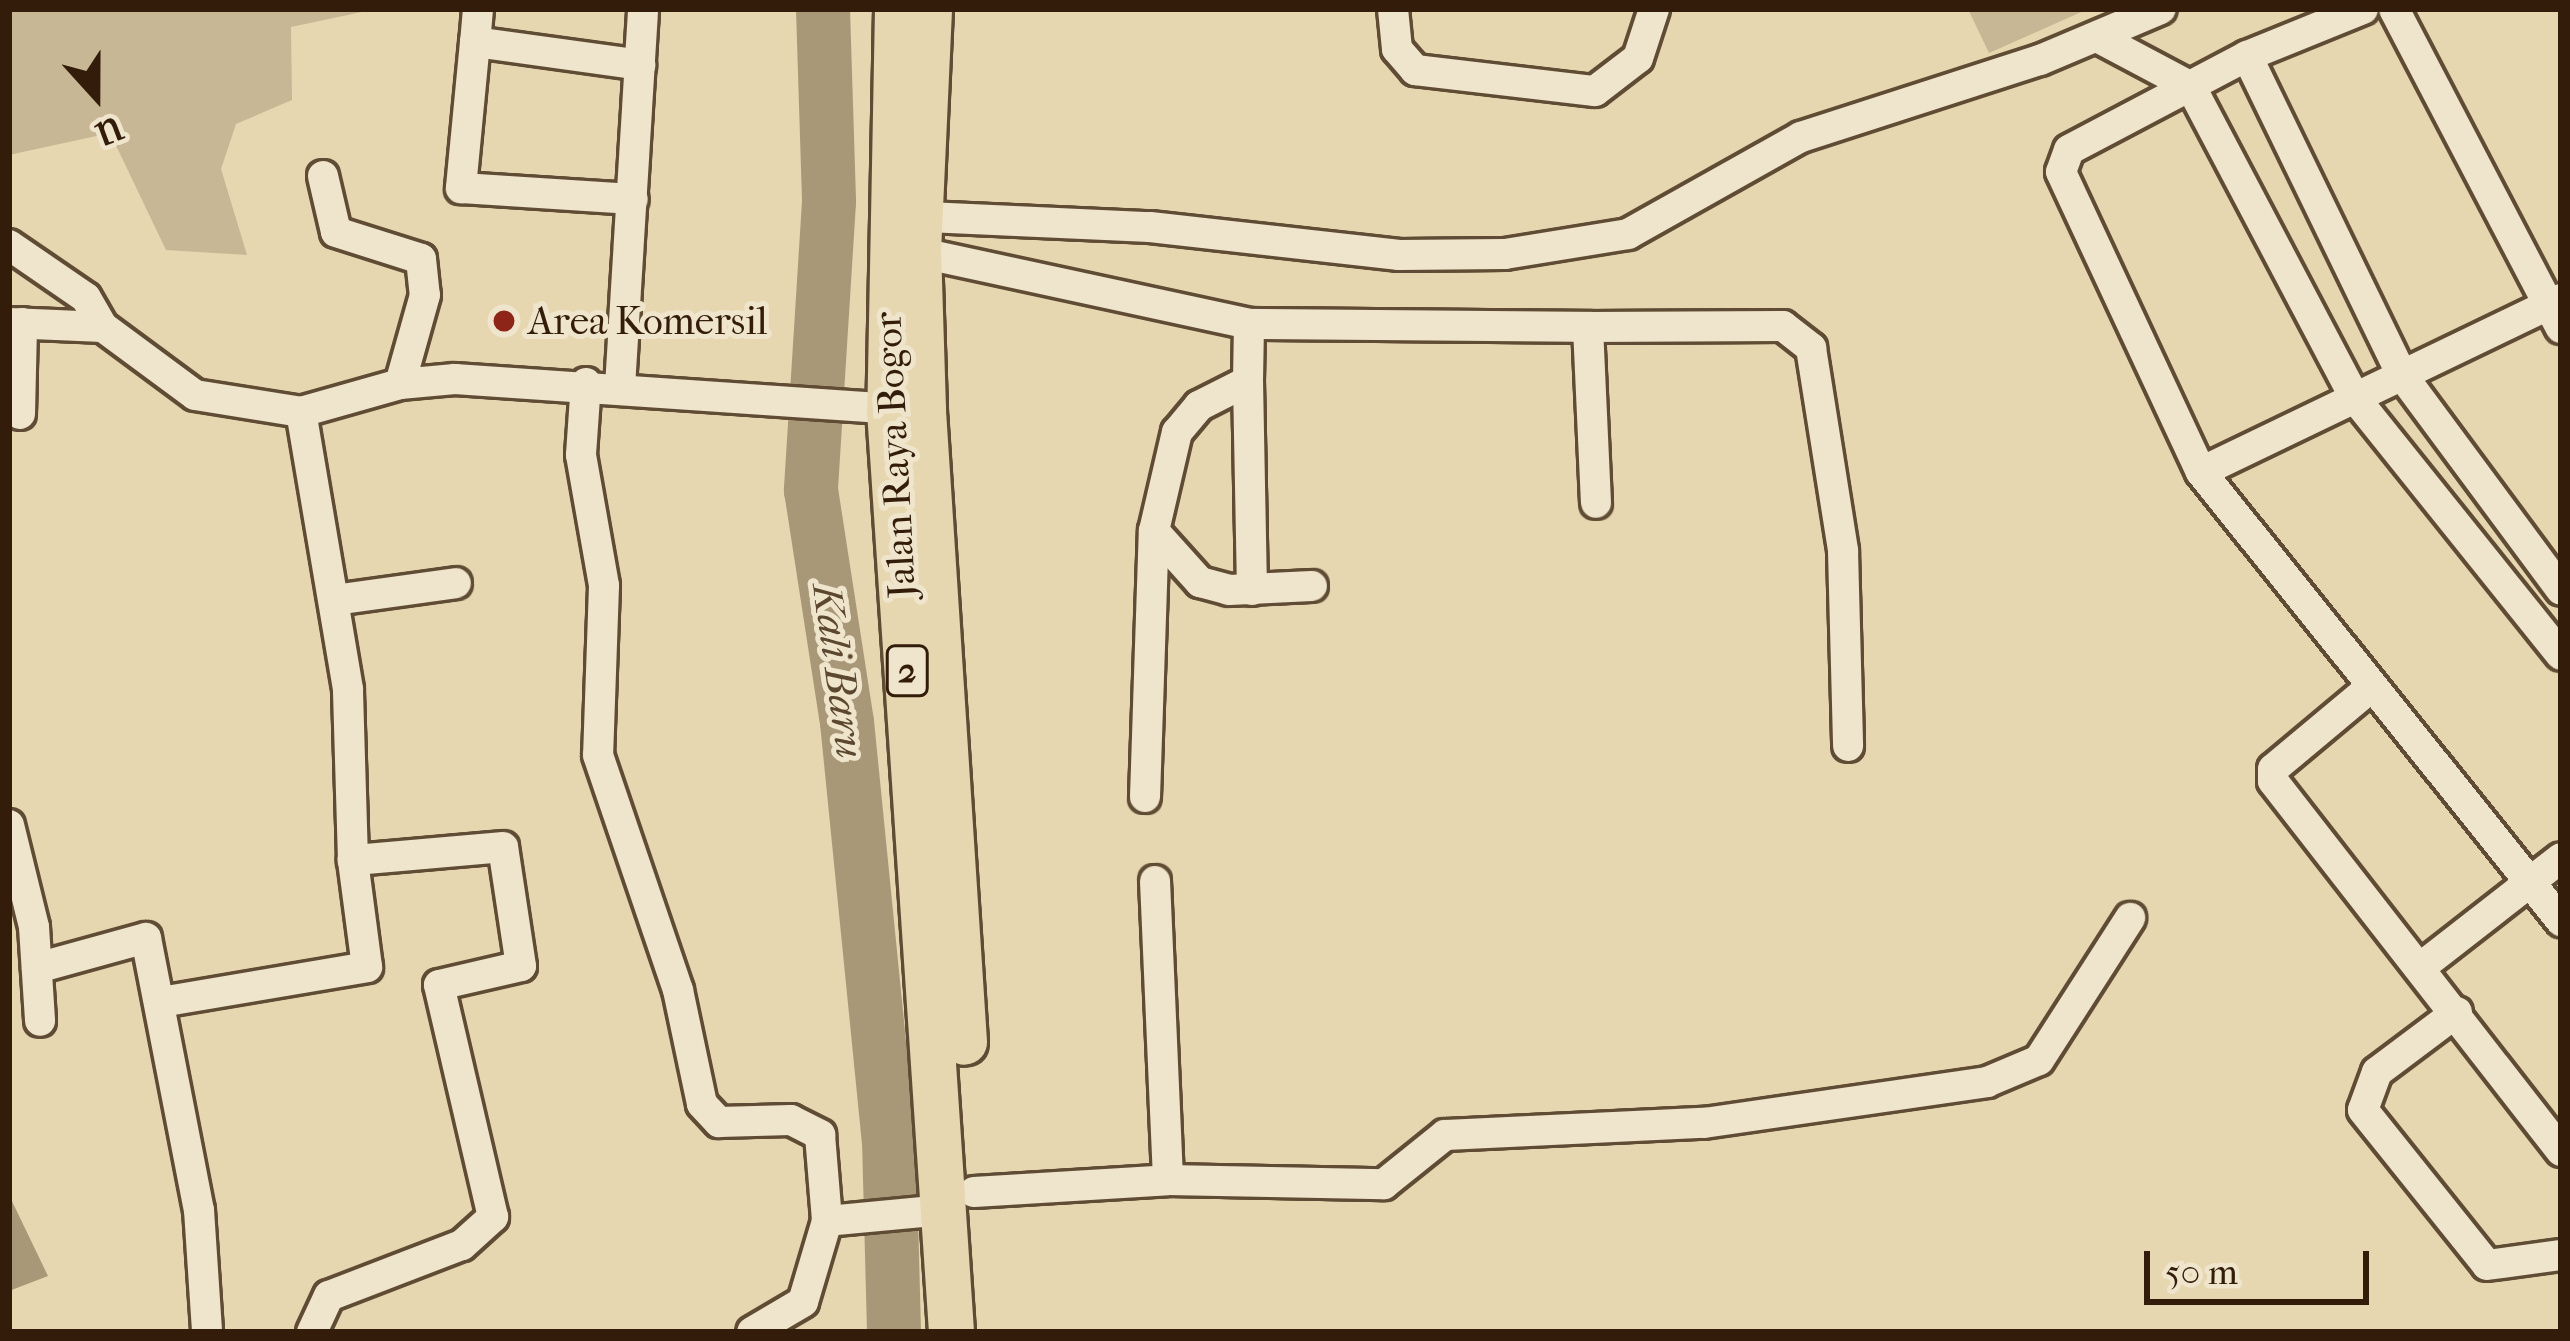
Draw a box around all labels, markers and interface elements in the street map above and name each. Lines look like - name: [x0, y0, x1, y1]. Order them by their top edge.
- north arrow: [36, 36, 156, 156]
- text: U: [90, 107, 128, 153]
- place label: Area Komersil: [528, 298, 767, 344]
- marker: Area Komersil: [491, 308, 517, 334]
- street label: Jalan Raya Bogor: [864, 311, 926, 599]
- water label: Kali Baru: [801, 581, 875, 761]
- road number: 2: [883, 641, 931, 701]
- scale bar: [2150, 1227, 2375, 1301]
- text: 50 m: [2165, 1251, 2238, 1293]

